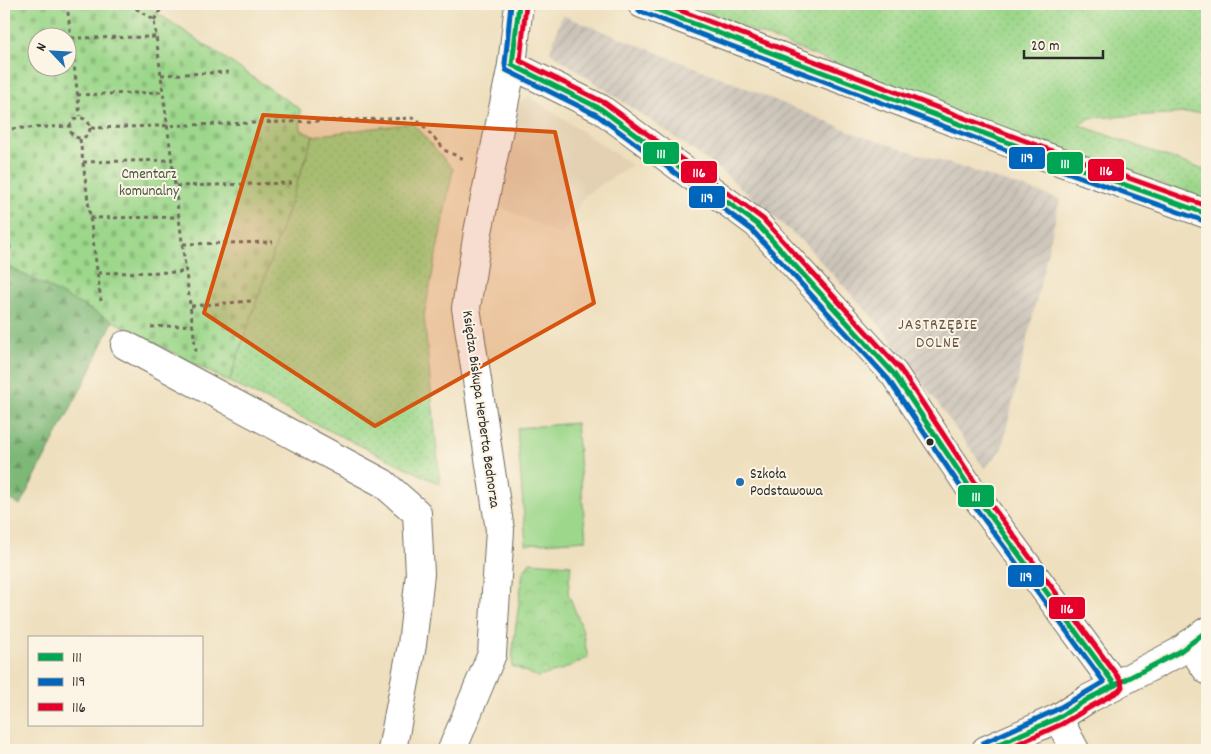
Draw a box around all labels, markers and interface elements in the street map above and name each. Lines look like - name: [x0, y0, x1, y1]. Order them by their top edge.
- north arrow: [28, 28, 78, 78]
- scale bar: [1024, 28, 1102, 60]
- text: 20 m: [1031, 36, 1059, 58]
- text: N: [32, 40, 53, 55]
- line badge: 111: [642, 141, 680, 165]
- text: 111: [656, 145, 666, 165]
- line badge: 119: [1008, 146, 1046, 170]
- text: 119: [1021, 149, 1033, 169]
- line badge: 111: [1046, 151, 1084, 175]
- text: 111: [1060, 155, 1070, 175]
- line badge: 116: [1087, 158, 1125, 182]
- line badge: 116: [680, 160, 718, 184]
- text: 116: [1100, 162, 1113, 182]
- park label: Cmentarz komunalny: [119, 164, 180, 203]
- text: 116: [693, 164, 706, 184]
- line badge: 119: [688, 185, 726, 209]
- text: 119: [701, 189, 713, 209]
- street label: Księdza Biskupa Herberta Bednorza: [455, 309, 505, 510]
- district label: JASTRZĘBIE DOLNE: [898, 314, 978, 355]
- unlabelled marker: [925, 437, 935, 447]
- place label: Szkoła Podstawowa: [750, 464, 823, 503]
- marker: Szkoła Podstawowa: [734, 476, 746, 488]
- line badge: 111: [957, 484, 995, 508]
- text: 111: [971, 488, 981, 508]
- line badge: 119: [1007, 564, 1045, 588]
- text: 119: [1020, 568, 1032, 588]
- line badge: 116: [1048, 596, 1086, 620]
- text: 116: [1061, 600, 1074, 620]
- legend: [28, 636, 202, 726]
- text: 111: [72, 648, 82, 670]
- text: 119: [72, 672, 85, 694]
- text: 116: [72, 698, 86, 720]

